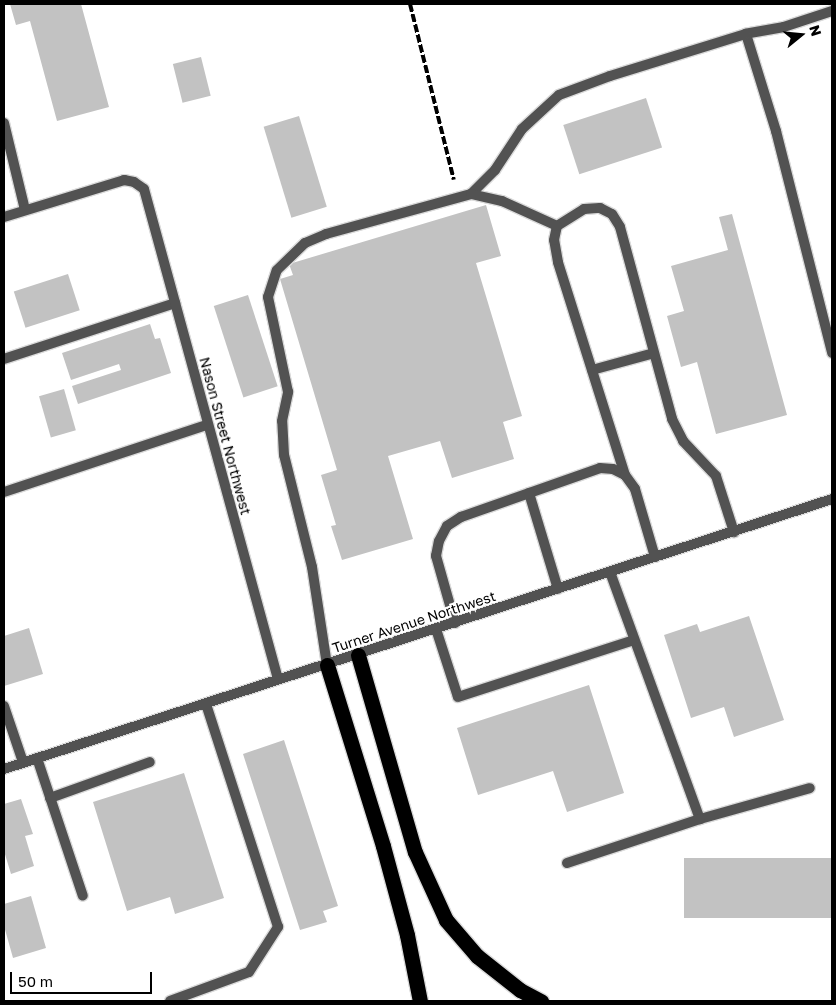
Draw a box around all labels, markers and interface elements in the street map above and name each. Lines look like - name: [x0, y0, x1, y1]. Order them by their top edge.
- north arrow: [776, 10, 826, 60]
- text: N: [806, 23, 826, 38]
- street label: Nason Street Northwest: [196, 355, 254, 517]
- street label: Turner Avenue Northwest: [330, 588, 498, 656]
- scale bar: [12, 962, 155, 994]
- text: 50 m: [18, 972, 53, 990]

